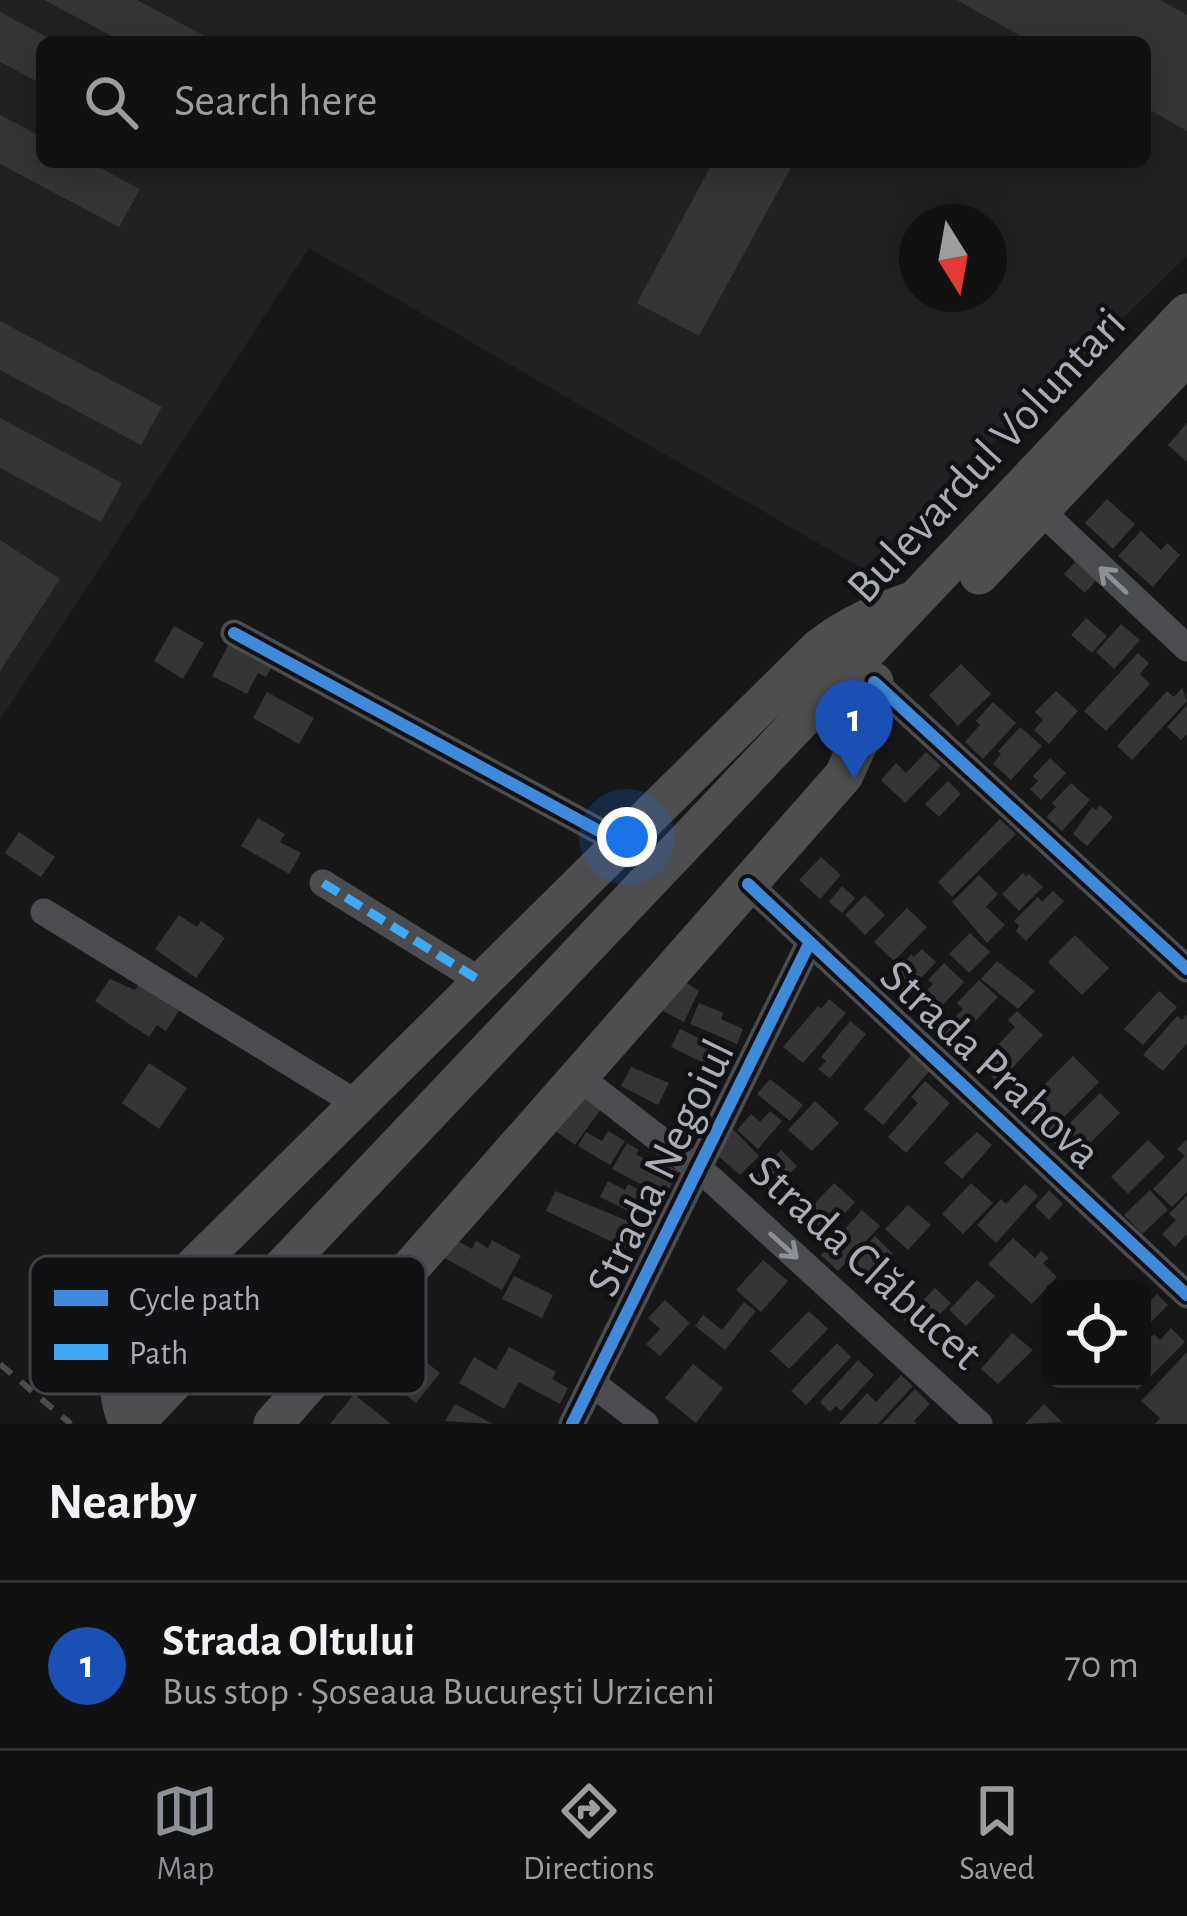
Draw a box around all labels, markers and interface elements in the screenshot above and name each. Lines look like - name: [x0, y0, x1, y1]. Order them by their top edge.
- search box: [36, 36, 1151, 168]
- icon: search: [78, 69, 144, 135]
- text: Search here: [174, 79, 377, 124]
- north arrow: [899, 204, 1007, 312]
- street label: Bulevardul Voluntari: [839, 299, 1135, 613]
- one-way arrow: [1099, 566, 1129, 595]
- pin: 1: [815, 680, 893, 779]
- your location: [597, 807, 657, 867]
- street label: Strada Prahova: [871, 952, 1109, 1179]
- street label: Strada Negoiul: [579, 1033, 744, 1304]
- street label: Strada Clăbucet: [740, 1147, 990, 1379]
- one-way arrow: [769, 1232, 799, 1259]
- legend: [30, 1256, 426, 1394]
- map controls: [1043, 1280, 1151, 1388]
- button: locate: [1043, 1280, 1151, 1388]
- text: Cycle path: [129, 1284, 261, 1317]
- text: Path: [129, 1338, 188, 1371]
- text: Nearby: [48, 1477, 197, 1528]
- text: Strada Oltului: [162, 1619, 415, 1664]
- text: 1: [80, 1646, 94, 1685]
- text: 70 m: [1065, 1646, 1139, 1685]
- text: Bus stop · Șoseaua București Urziceni: [162, 1673, 715, 1712]
- tab: Map: [152, 1778, 218, 1890]
- tab: Directions: [523, 1778, 654, 1890]
- tab: Saved: [959, 1778, 1035, 1890]

